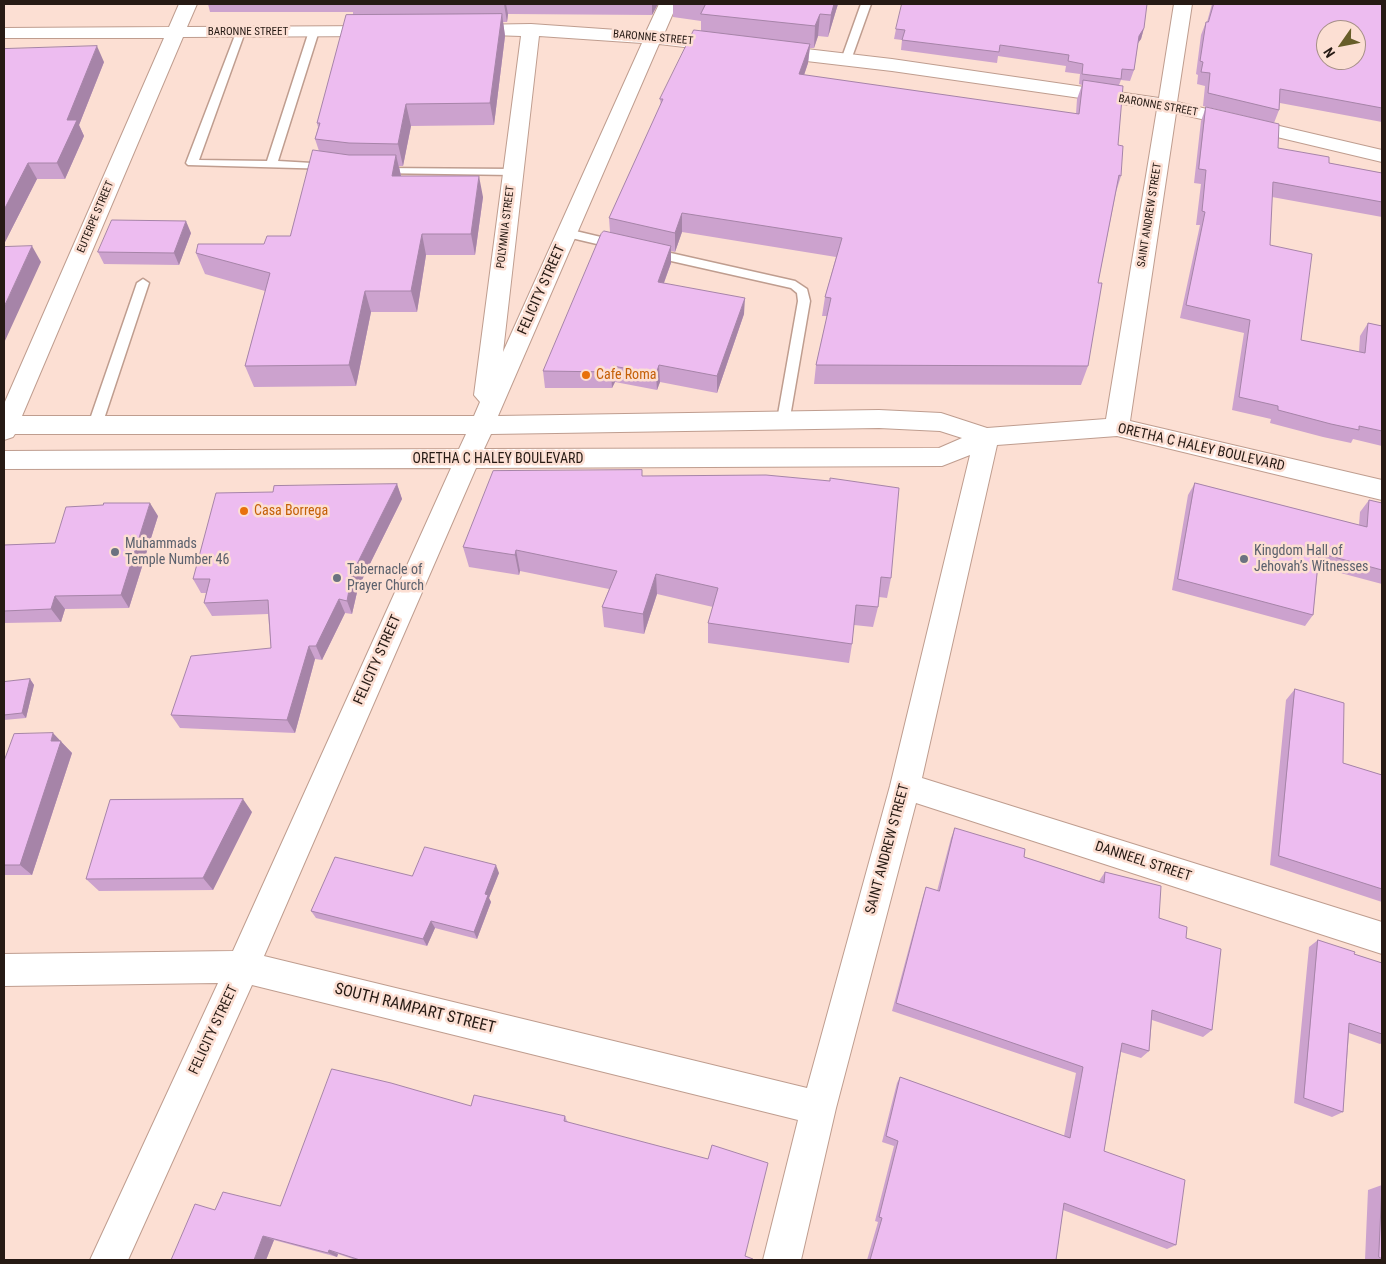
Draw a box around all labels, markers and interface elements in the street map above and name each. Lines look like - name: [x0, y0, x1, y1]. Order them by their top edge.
- north arrow: [1316, 20, 1366, 70]
- street label: BARONNE STREET: [208, 25, 288, 39]
- street label: BARONNE STREET: [612, 28, 694, 48]
- text: N: [1320, 45, 1338, 61]
- street label: BARONNE STREET: [1117, 93, 1199, 119]
- street label: SAINT ANDREW STREET: [1135, 162, 1165, 268]
- street label: EUTERPE STREET: [75, 179, 117, 255]
- street label: POLYMNIA STREET: [494, 185, 518, 269]
- street label: FELICITY STREET: [515, 243, 569, 337]
- place label: Cafe Roma: [596, 367, 656, 383]
- marker: Cafe Roma: [580, 369, 592, 381]
- street label: ORETHA C HALEY BOULEVARD: [1116, 421, 1286, 475]
- street label: ORETHA C HALEY BOULEVARD: [413, 451, 583, 467]
- place label: Casa Borrega: [254, 503, 328, 519]
- marker: Casa Borrega: [238, 505, 250, 517]
- place label: Muhammads Temple Number 46: [125, 536, 229, 568]
- place label: Kingdom Hall of Jehovah’s Witnesses: [1254, 543, 1368, 576]
- marker: Muhammads Temple Number 46: [109, 546, 121, 558]
- marker: Kingdom Hall of Jehovah’s Witnesses: [1238, 553, 1250, 565]
- place label: Tabernacle of Prayer Church: [347, 562, 424, 594]
- marker: Tabernacle of Prayer Church: [331, 572, 343, 584]
- street label: FELICITY STREET: [351, 613, 405, 707]
- street label: SAINT ANDREW STREET: [863, 782, 913, 916]
- street label: DANNEEL STREET: [1093, 839, 1193, 885]
- street label: SOUTH RAMPART STREET: [333, 980, 497, 1038]
- street label: FELICITY STREET: [186, 983, 242, 1077]

